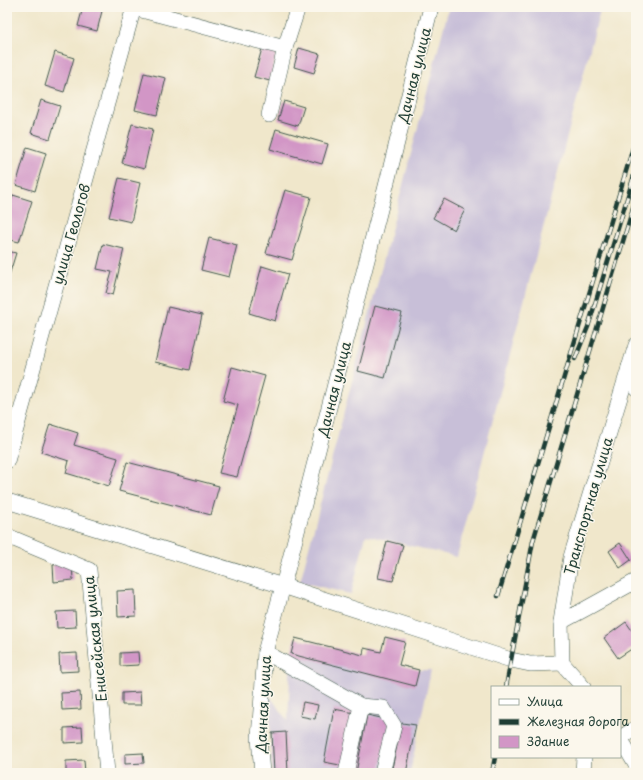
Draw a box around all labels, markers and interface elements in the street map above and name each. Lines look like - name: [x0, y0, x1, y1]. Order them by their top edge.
- street label: Дачная улица: [392, 25, 436, 126]
- street label: улица Геологов: [47, 181, 95, 287]
- street label: Дачная улица: [312, 339, 356, 440]
- street label: Транспортная улица: [558, 435, 618, 577]
- street label: Енисейская улица: [78, 575, 112, 703]
- street label: Дачная улица: [250, 655, 276, 754]
- legend: [491, 686, 621, 758]
- text: Улица: [527, 692, 563, 710]
- text: Железная дорога: [527, 712, 630, 730]
- text: Здание: [527, 732, 569, 750]

